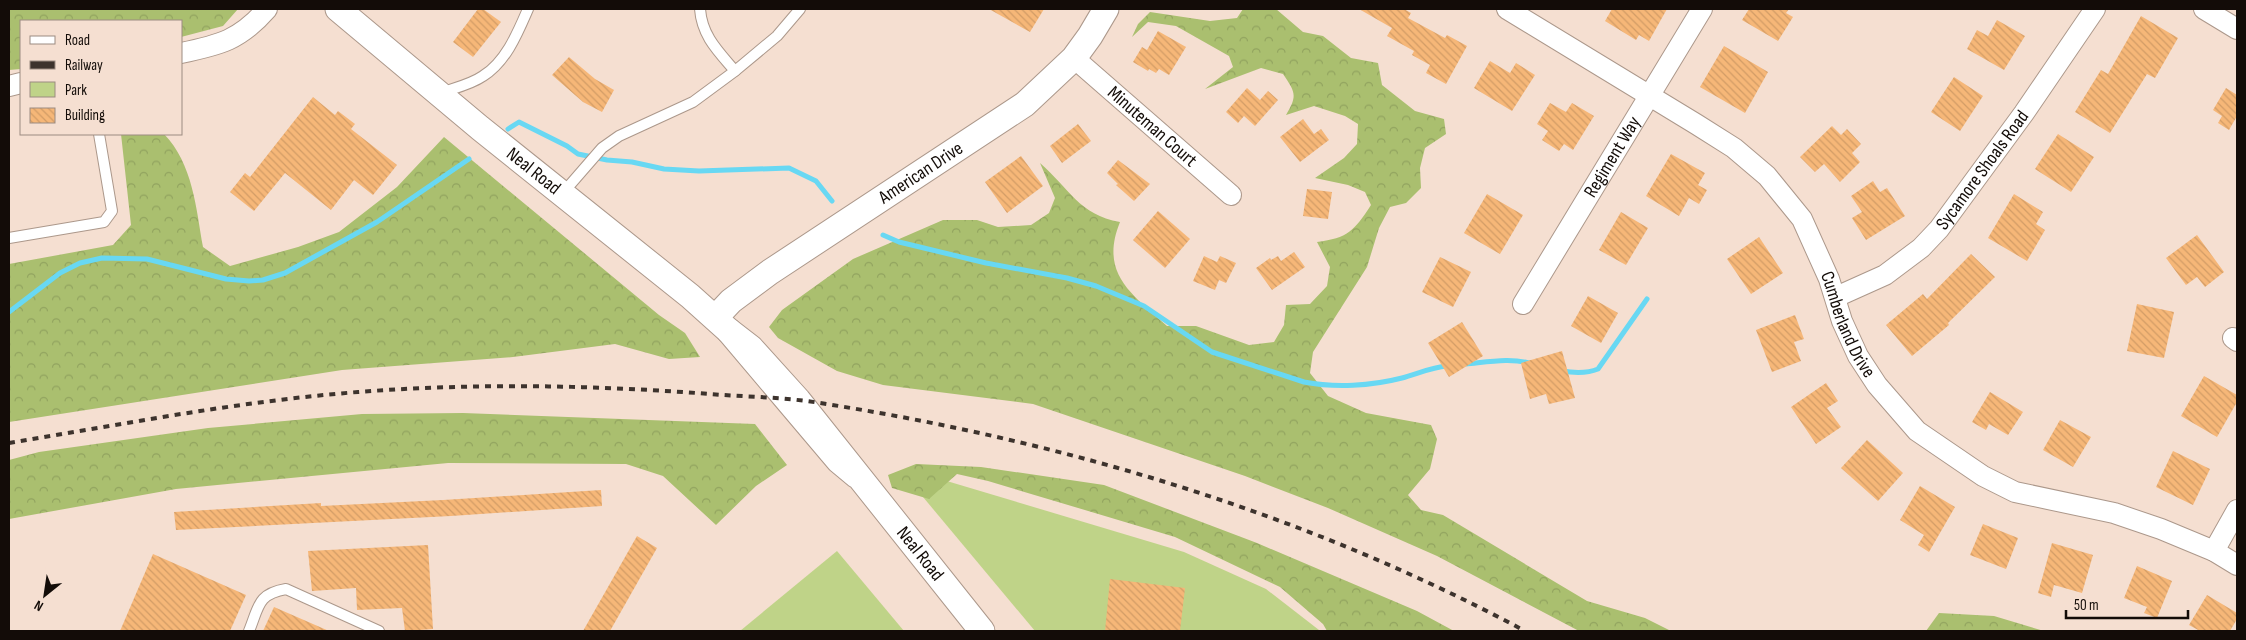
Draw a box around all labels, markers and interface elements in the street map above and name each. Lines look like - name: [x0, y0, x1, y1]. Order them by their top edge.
- legend: [20, 20, 182, 135]
- text: Road: [65, 31, 90, 50]
- text: Railway: [65, 56, 103, 75]
- text: Park: [65, 81, 87, 100]
- street label: Minuteman Court: [1103, 81, 1202, 172]
- text: Building: [65, 106, 105, 125]
- street label: Sycamore Shoals Road: [1931, 106, 2034, 234]
- street label: Regiment Way: [1579, 112, 1646, 202]
- street label: American Drive: [873, 137, 967, 209]
- street label: Neal Road: [502, 142, 565, 200]
- street label: Cumberland Drive: [1815, 268, 1881, 382]
- street label: Neal Road: [892, 522, 949, 585]
- north arrow: [20, 570, 70, 620]
- scale bar: [2066, 588, 2188, 620]
- text: 50 m: [2074, 596, 2099, 615]
- text: N: [31, 597, 46, 615]

